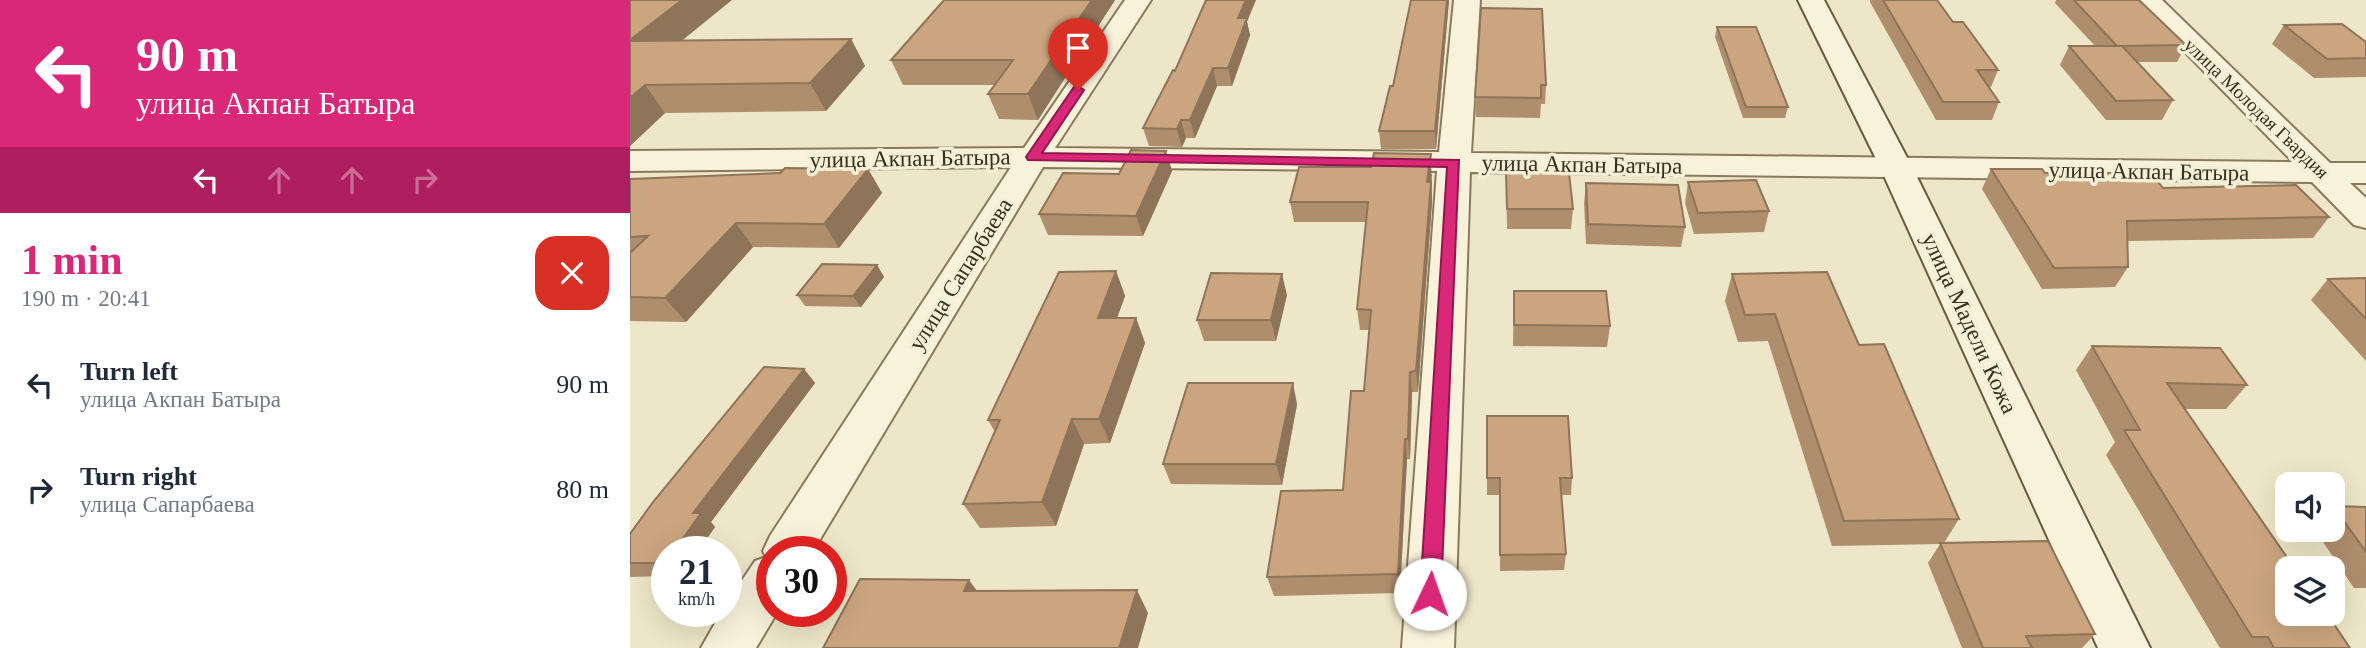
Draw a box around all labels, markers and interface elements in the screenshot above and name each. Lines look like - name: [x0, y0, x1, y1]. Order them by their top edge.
- pin: [1048, 18, 1108, 90]
- text: 90 m: [136, 27, 238, 82]
- icon: left: [21, 28, 112, 119]
- icon: arrive: [1059, 29, 1097, 67]
- street label: улица Молодая Гвардия: [2180, 34, 2333, 183]
- text: улица Акпан Батыра: [136, 85, 416, 121]
- street label: улица Акпан Батыра: [809, 144, 1011, 173]
- street label: улица Акпан Батыра: [1481, 150, 1683, 179]
- street label: улица Акпан Батыра: [2048, 157, 2250, 186]
- icon: left: [187, 161, 225, 199]
- icon: ahead: [260, 161, 298, 199]
- icon: ahead: [333, 161, 371, 199]
- icon: right: [406, 161, 444, 199]
- street label: улица Сапарбаева: [904, 194, 1017, 355]
- street label: улица Мадели Кожа: [1917, 229, 2022, 417]
- button: close: [535, 236, 609, 310]
- text: 1 min: [21, 237, 123, 283]
- text: 190 m · 20:41: [21, 286, 151, 311]
- text: Turn left: [80, 357, 178, 386]
- icon: left: [21, 366, 59, 404]
- text: 90 m: [556, 370, 609, 399]
- text: улица Акпан Батыра: [80, 387, 281, 412]
- text: Turn right: [80, 462, 197, 491]
- icon: right: [21, 471, 59, 509]
- map controls: [2275, 472, 2345, 626]
- button: sound: [2275, 472, 2345, 542]
- text: 80 m: [556, 475, 609, 504]
- text: улица Сапарбаева: [80, 492, 255, 517]
- speed limit sign: 30: [756, 536, 847, 627]
- text: 21: [679, 553, 714, 592]
- button: layers: [2275, 556, 2345, 626]
- position arrow: [1393, 557, 1467, 631]
- text: km/h: [678, 589, 715, 609]

